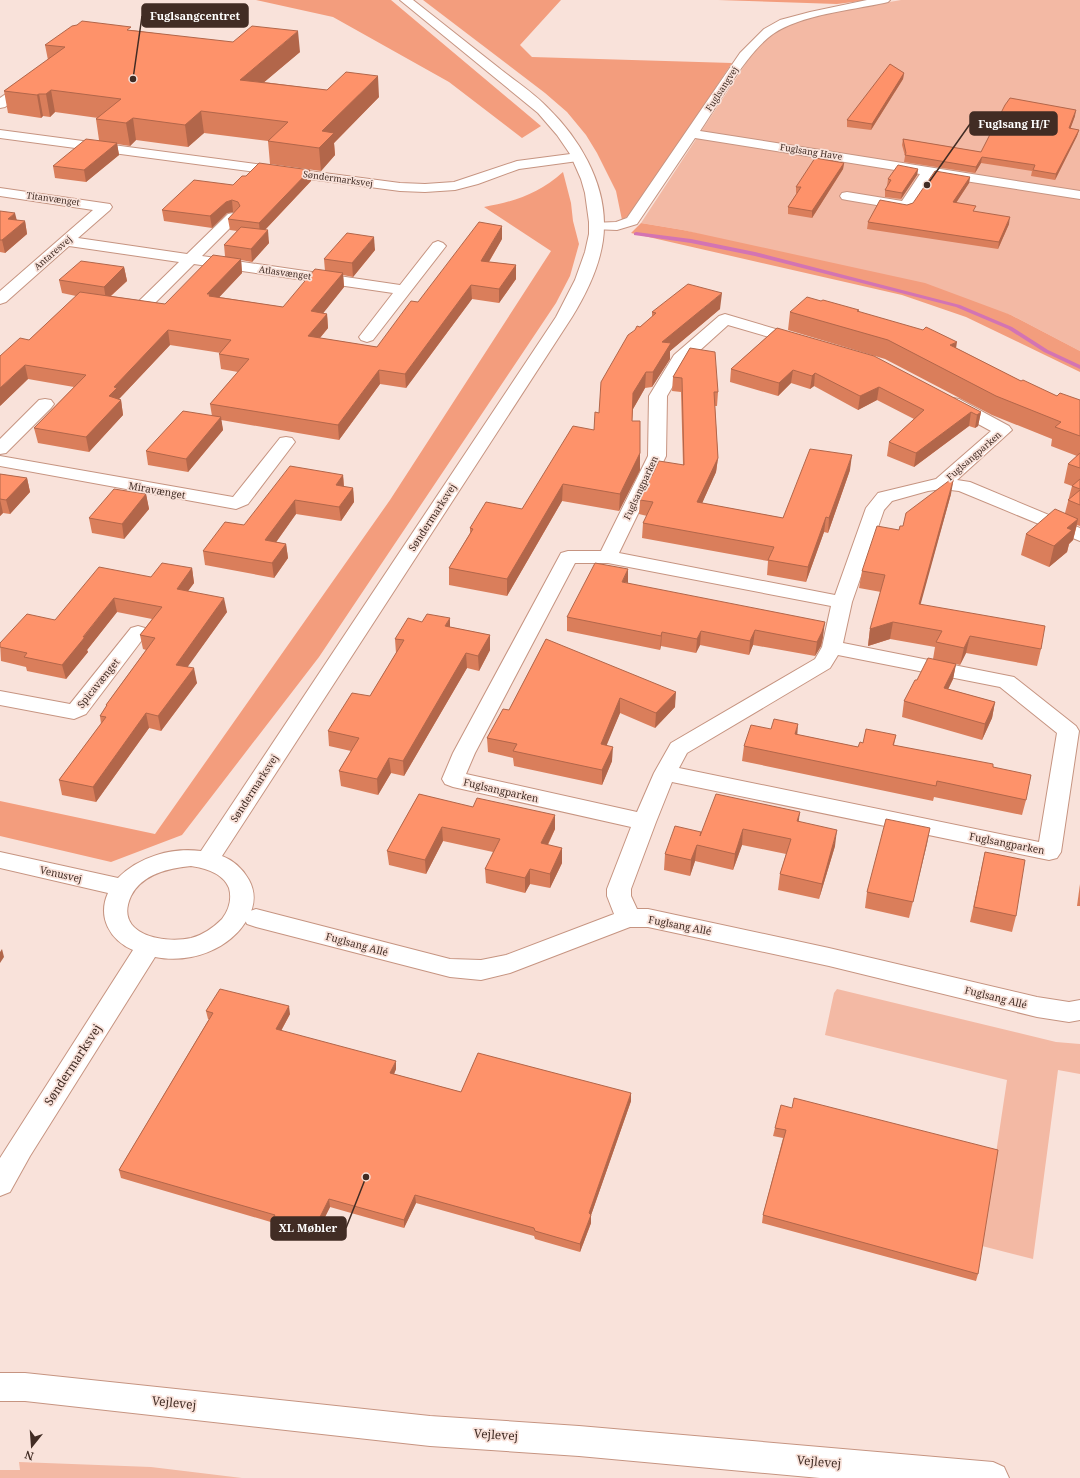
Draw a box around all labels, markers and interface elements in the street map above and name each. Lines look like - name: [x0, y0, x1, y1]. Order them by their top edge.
- callout: Fuglsangcentret: [142, 4, 248, 27]
- text: Fuglsangcentret: [150, 8, 241, 23]
- street label: Fuglsangvej: [702, 64, 741, 114]
- callout: Fuglsang H/F: [970, 112, 1057, 135]
- text: Fuglsang H/F: [978, 116, 1050, 131]
- street label: Fuglsang Have: [779, 140, 843, 163]
- street label: Søndermarksvej: [302, 167, 374, 190]
- street label: Titanvænget: [25, 188, 81, 209]
- street label: Antaresvej: [31, 233, 74, 273]
- street label: Atlasvænget: [258, 262, 312, 283]
- street label: Fuglsangparken: [943, 428, 1004, 483]
- street label: Fuglsangparken: [620, 454, 661, 522]
- street label: Miravænget: [127, 478, 187, 502]
- street label: Søndermarksvej: [405, 480, 459, 554]
- street label: Spicavænget: [74, 655, 123, 711]
- street label: Søndermarksvej: [227, 751, 281, 825]
- street label: Fuglsangparken: [462, 775, 540, 806]
- street label: Fuglsangparken: [968, 829, 1046, 857]
- street label: Venusvej: [38, 862, 84, 886]
- street label: Fuglsang Allé: [647, 912, 713, 938]
- street label: Fuglsang Allé: [324, 929, 390, 959]
- street label: Fuglsang Allé: [963, 982, 1029, 1012]
- street label: Søndermarksvej: [40, 1021, 105, 1109]
- callout: XL Møbler: [271, 1217, 346, 1240]
- text: XL Møbler: [279, 1220, 337, 1235]
- street label: Vejlevej: [151, 1392, 197, 1413]
- street label: Vejlevej: [473, 1424, 519, 1445]
- north arrow: [12, 1426, 52, 1466]
- text: N: [22, 1448, 35, 1464]
- street label: Vejlevej: [796, 1451, 842, 1472]

